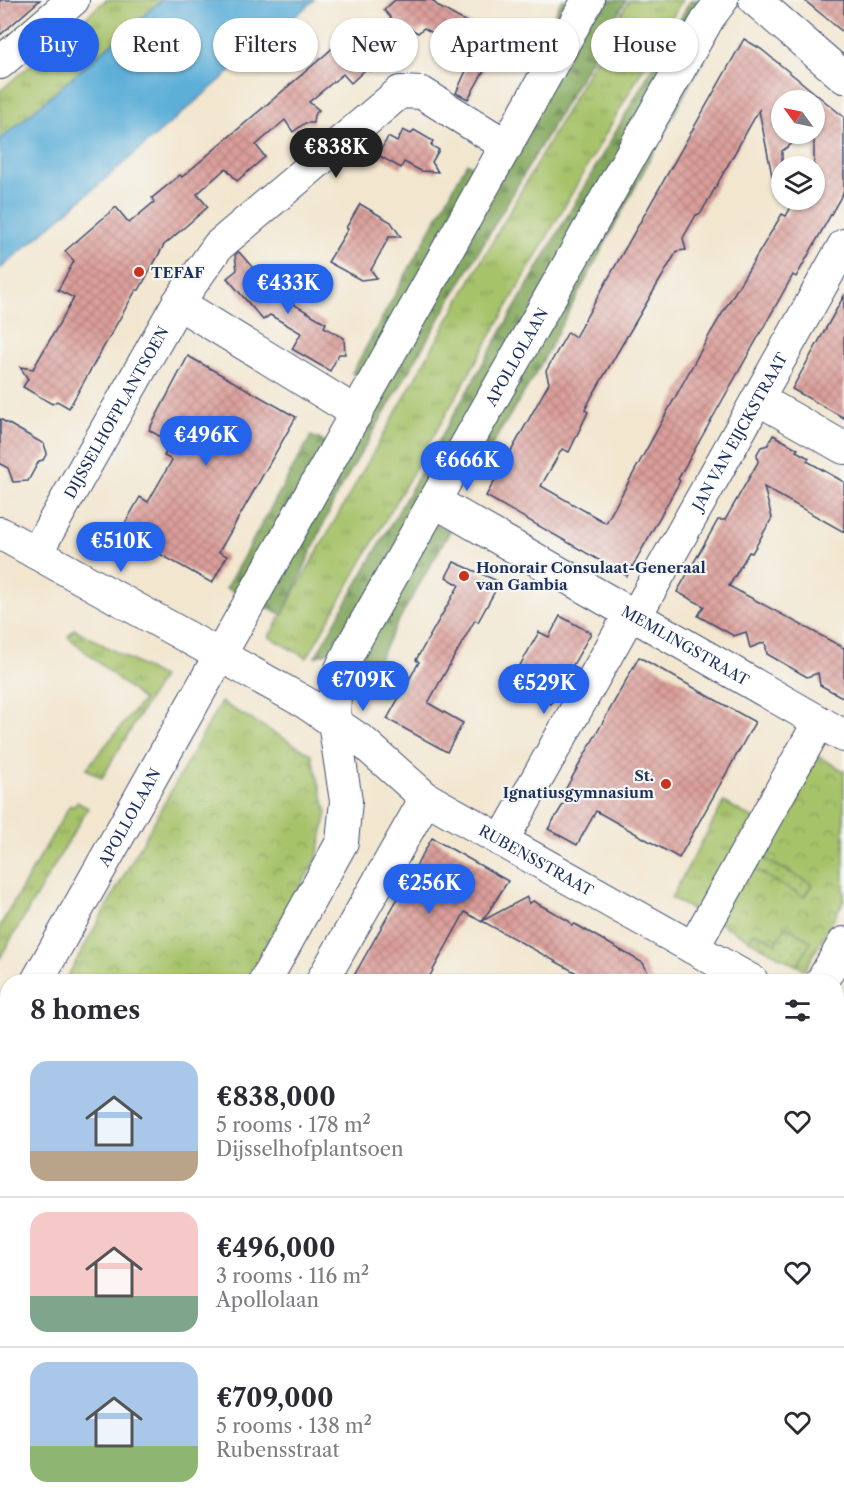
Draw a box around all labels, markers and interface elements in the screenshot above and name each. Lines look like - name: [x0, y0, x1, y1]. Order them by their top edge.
- chip: Buy: [18, 18, 99, 72]
- chip: Rent: [111, 18, 201, 72]
- chip: Filters: [213, 18, 318, 72]
- chip: New: [330, 18, 418, 72]
- chip: Apartment: [430, 18, 579, 72]
- chip: House: [591, 18, 698, 72]
- north arrow: [771, 90, 825, 144]
- map controls: [771, 90, 825, 210]
- pin: €838K: [294, 128, 378, 179]
- text: €838K: [304, 135, 368, 159]
- button: layers: [771, 156, 825, 210]
- place label: TEFAF: [151, 263, 204, 282]
- pin: €433K: [246, 264, 330, 315]
- marker: TEFAF: [132, 265, 146, 279]
- text: €433K: [256, 271, 320, 295]
- street label: APOLLOLAAN: [480, 304, 552, 410]
- street label: DIJSSELHOFPLANTSOEN: [60, 323, 172, 501]
- street label: JAN VAN EIJCKSTRAAT: [687, 349, 792, 515]
- pin: €496K: [164, 416, 248, 467]
- text: €496K: [174, 423, 238, 447]
- pin: €666K: [425, 441, 509, 492]
- text: €666K: [435, 448, 499, 472]
- pin: €510K: [79, 522, 163, 573]
- text: €510K: [90, 529, 152, 553]
- place label: Honorair Consulaat-Generaal van Gambia: [475, 558, 706, 594]
- marker: Honorair Consulaat-Generaal van Gambia: [457, 569, 471, 583]
- street label: MEMLINGSTRAAT: [618, 601, 753, 690]
- pin: €709K: [321, 661, 405, 712]
- pin: €529K: [502, 664, 586, 715]
- text: €709K: [331, 668, 395, 692]
- text: €529K: [512, 671, 576, 695]
- street label: APOLLOLAAN: [93, 765, 164, 870]
- place label: St. Ignatiusgymnasium: [503, 766, 654, 802]
- marker: St. Ignatiusgymnasium: [659, 777, 673, 791]
- street label: RUBENSSTRAAT: [476, 820, 598, 900]
- pin: €256K: [387, 864, 471, 915]
- text: €256K: [397, 871, 461, 895]
- text: 8 homes: [30, 994, 140, 1026]
- icon: filters: [781, 994, 814, 1027]
- text: €838,000: [216, 1081, 336, 1113]
- icon: home: [78, 1085, 150, 1157]
- icon: heart: [781, 1105, 814, 1138]
- text: 5 rooms · 178 m²: [216, 1113, 371, 1137]
- text: Dijsselhofplantsoen: [216, 1137, 404, 1161]
- text: €496,000: [216, 1232, 336, 1264]
- icon: home: [78, 1236, 150, 1308]
- icon: heart: [781, 1256, 814, 1289]
- text: 3 rooms · 116 m²: [216, 1264, 369, 1288]
- text: Apollolaan: [216, 1288, 319, 1312]
- text: €709,000: [216, 1382, 334, 1414]
- icon: home: [78, 1386, 150, 1458]
- icon: heart: [781, 1406, 814, 1439]
- text: 5 rooms · 138 m²: [216, 1414, 372, 1438]
- text: Rubensstraat: [216, 1438, 340, 1462]

